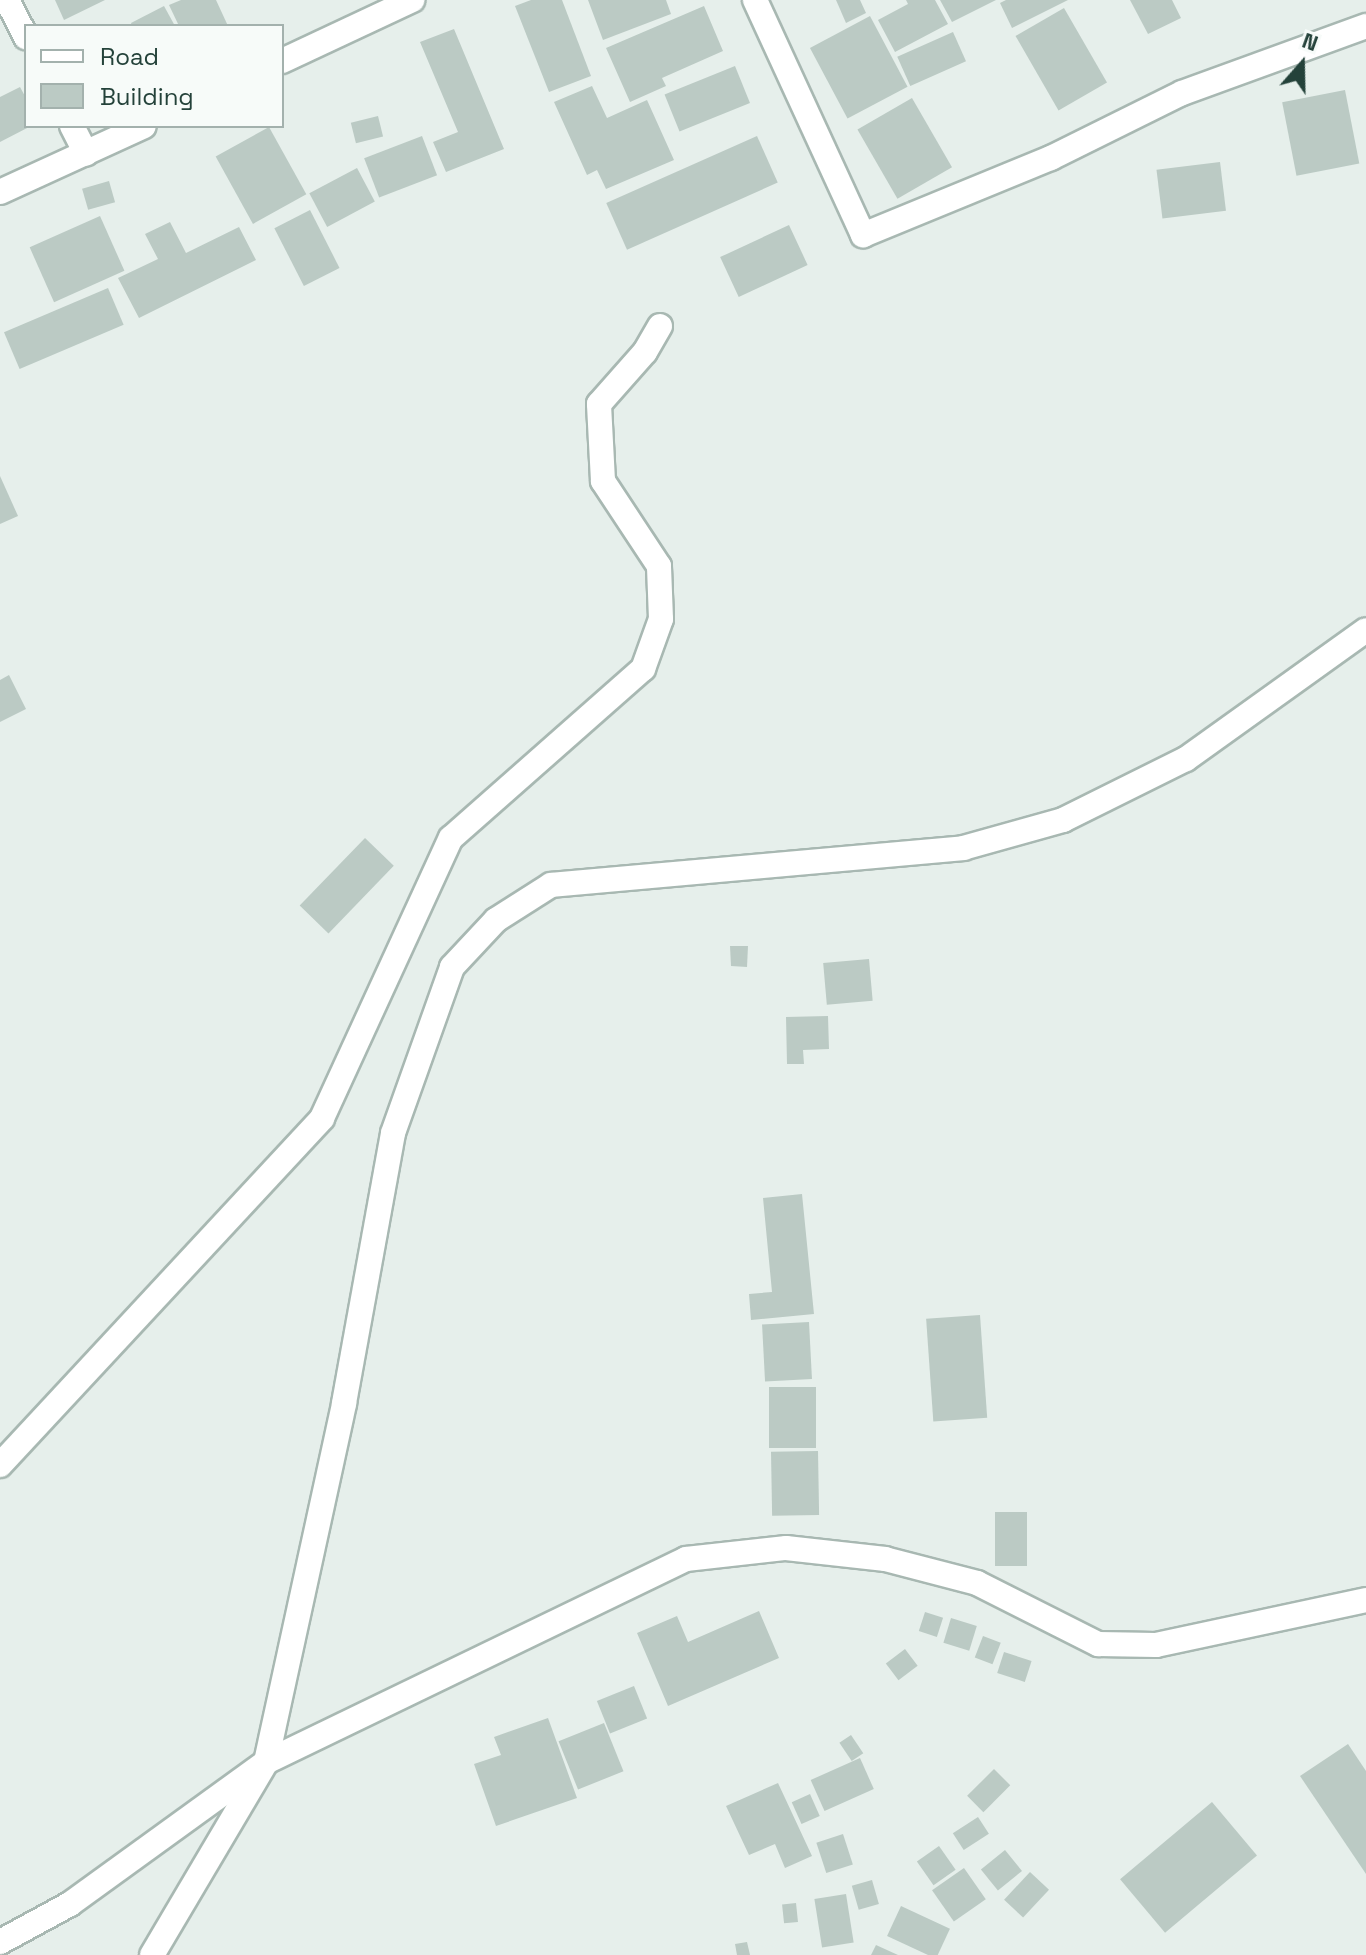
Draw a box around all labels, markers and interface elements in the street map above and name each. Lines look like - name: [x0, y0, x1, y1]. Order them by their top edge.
- legend: [24, 24, 284, 128]
- north arrow: [1262, 24, 1342, 104]
- text: N: [1298, 26, 1322, 57]
- text: Road: [100, 41, 159, 72]
- text: Building: [100, 81, 194, 112]

